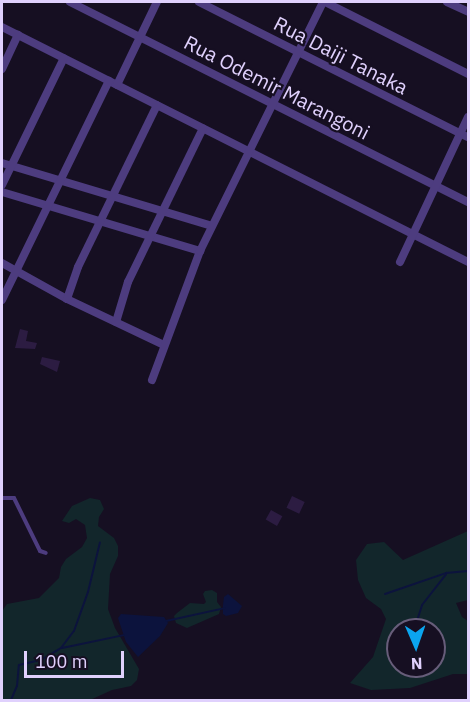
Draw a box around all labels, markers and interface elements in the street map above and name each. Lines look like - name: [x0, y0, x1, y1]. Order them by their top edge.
- street label: Rua Daiji Tanaka: [270, 11, 412, 99]
- street label: Rua Odemir Marangoni: [180, 30, 374, 144]
- north arrow: [386, 618, 446, 678]
- scale bar: [27, 639, 128, 677]
- text: 100 m: [35, 650, 87, 673]
- text: N: [410, 654, 423, 674]

